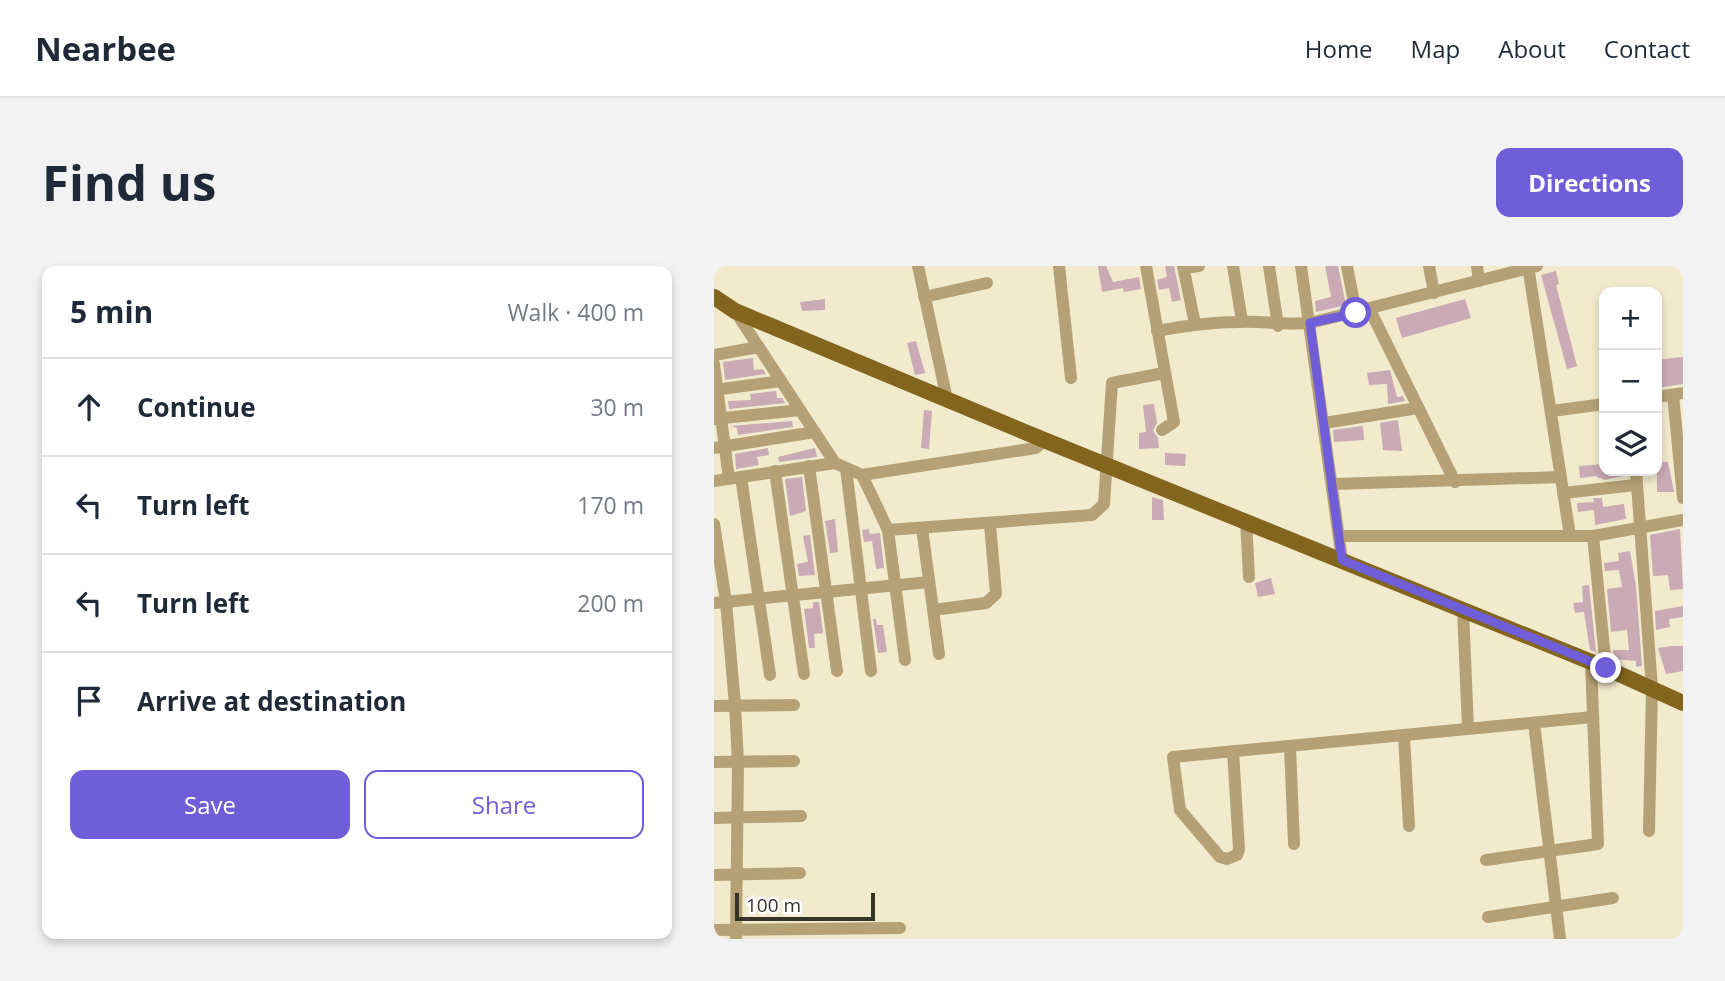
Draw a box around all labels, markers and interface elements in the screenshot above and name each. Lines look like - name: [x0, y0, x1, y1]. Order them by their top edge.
- text: Nearbee: [35, 26, 176, 71]
- text: Home: [1305, 32, 1373, 65]
- text: Map: [1411, 32, 1460, 65]
- text: About: [1498, 32, 1566, 65]
- text: Contact: [1604, 32, 1690, 65]
- button: Directions: [1496, 148, 1683, 217]
- text: Find us: [42, 149, 216, 215]
- map controls: [1599, 287, 1662, 476]
- button: +: [1599, 287, 1662, 350]
- text: 5 min: [70, 291, 153, 332]
- text: Walk · 400 m: [507, 296, 644, 328]
- route start: [1340, 297, 1371, 328]
- button: −: [1599, 350, 1662, 413]
- icon: ahead: [70, 388, 108, 426]
- text: Continue: [137, 389, 256, 425]
- text: 30 m: [590, 391, 644, 423]
- button: layers: [1599, 413, 1662, 476]
- icon: left: [70, 486, 108, 524]
- text: Turn left: [137, 487, 249, 523]
- text: 170 m: [577, 489, 644, 521]
- icon: left: [70, 584, 108, 622]
- text: Turn left: [137, 585, 249, 621]
- text: 200 m: [577, 587, 644, 619]
- route end: [1590, 652, 1621, 683]
- icon: arrive: [70, 682, 108, 720]
- text: Arrive at destination: [137, 683, 406, 719]
- button: Save: [70, 770, 350, 839]
- button: Share: [364, 770, 644, 839]
- scale bar: [735, 890, 875, 922]
- text: 100 m: [746, 892, 801, 918]

